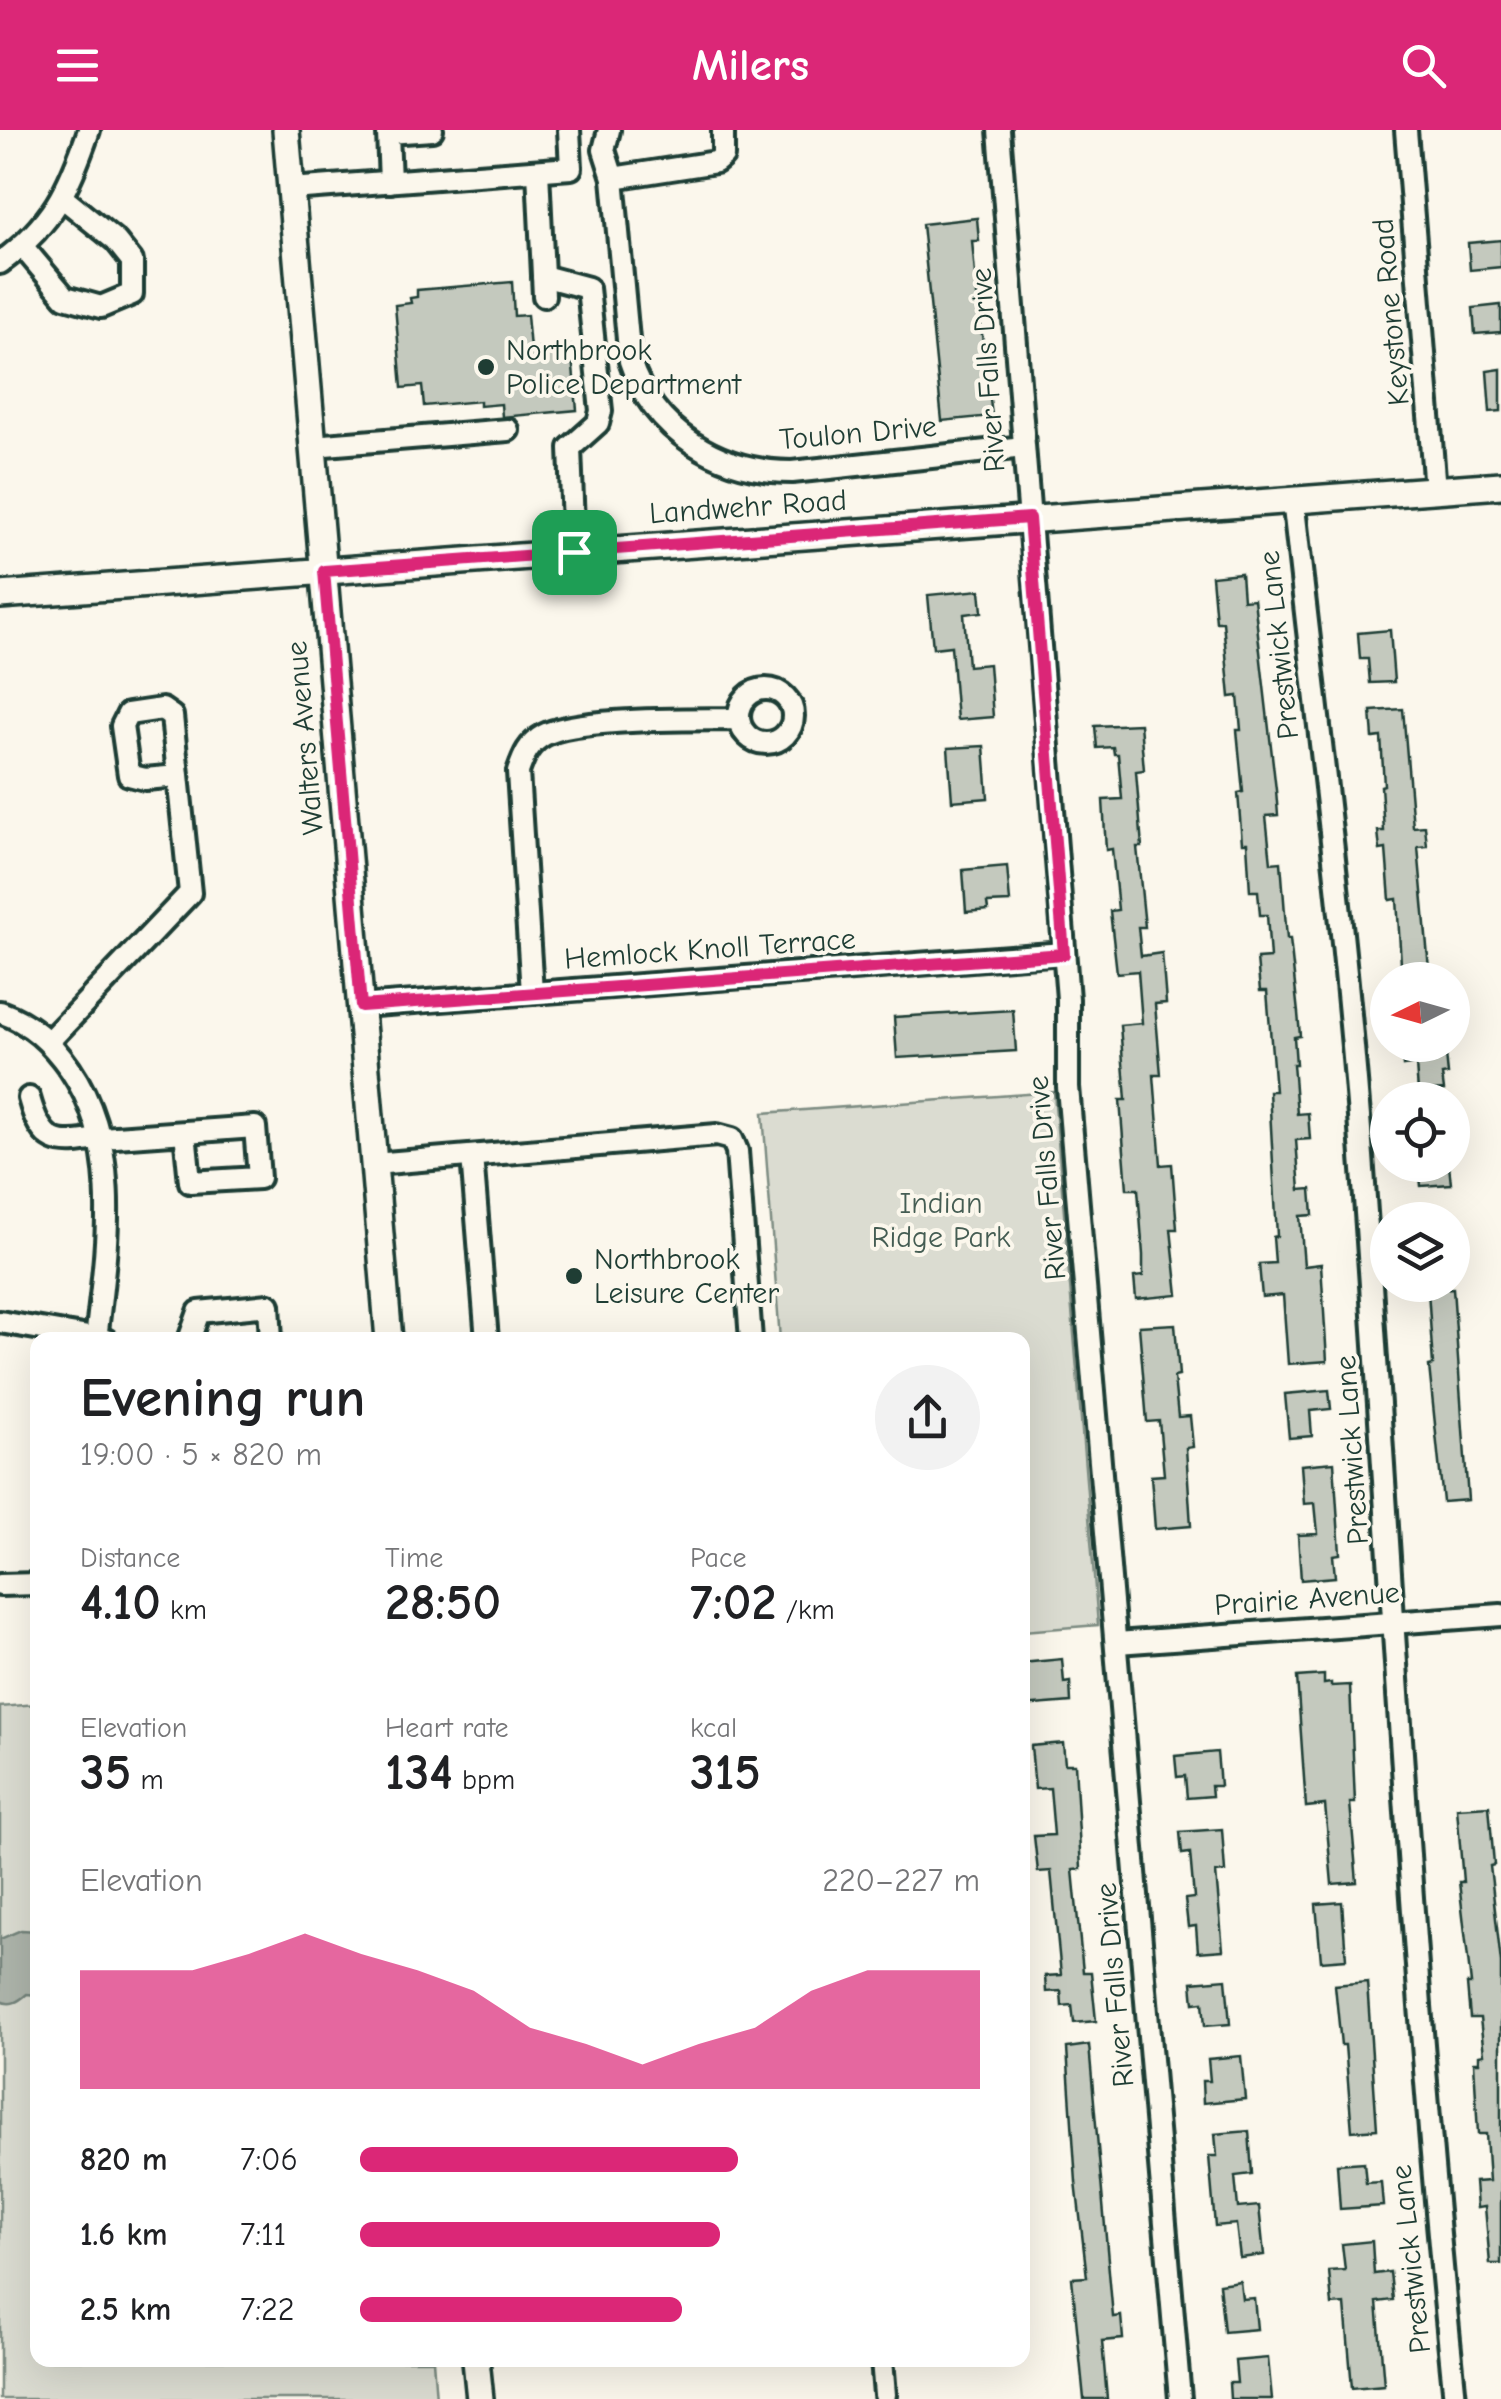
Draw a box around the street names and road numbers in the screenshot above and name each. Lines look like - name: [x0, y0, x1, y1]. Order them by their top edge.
- street label: Keystone Road: [1365, 217, 1417, 407]
- street label: River Falls Drive: [963, 267, 1013, 473]
- street label: Toulon Drive: [778, 409, 938, 457]
- street label: Landwehr Road: [648, 483, 848, 531]
- street label: Prestwick Lane: [1252, 549, 1306, 741]
- street label: Walters Avenue: [279, 640, 331, 836]
- street label: Hemlock Knoll Terrace: [563, 921, 857, 977]
- street label: River Falls Drive: [1021, 1074, 1073, 1282]
- street label: Prestwick Lane: [1328, 1354, 1376, 1546]
- street label: Prairie Avenue: [1213, 1575, 1401, 1623]
- street label: River Falls Drive: [1089, 1881, 1141, 2089]
- street label: Prestwick Lane: [1384, 2163, 1438, 2355]

